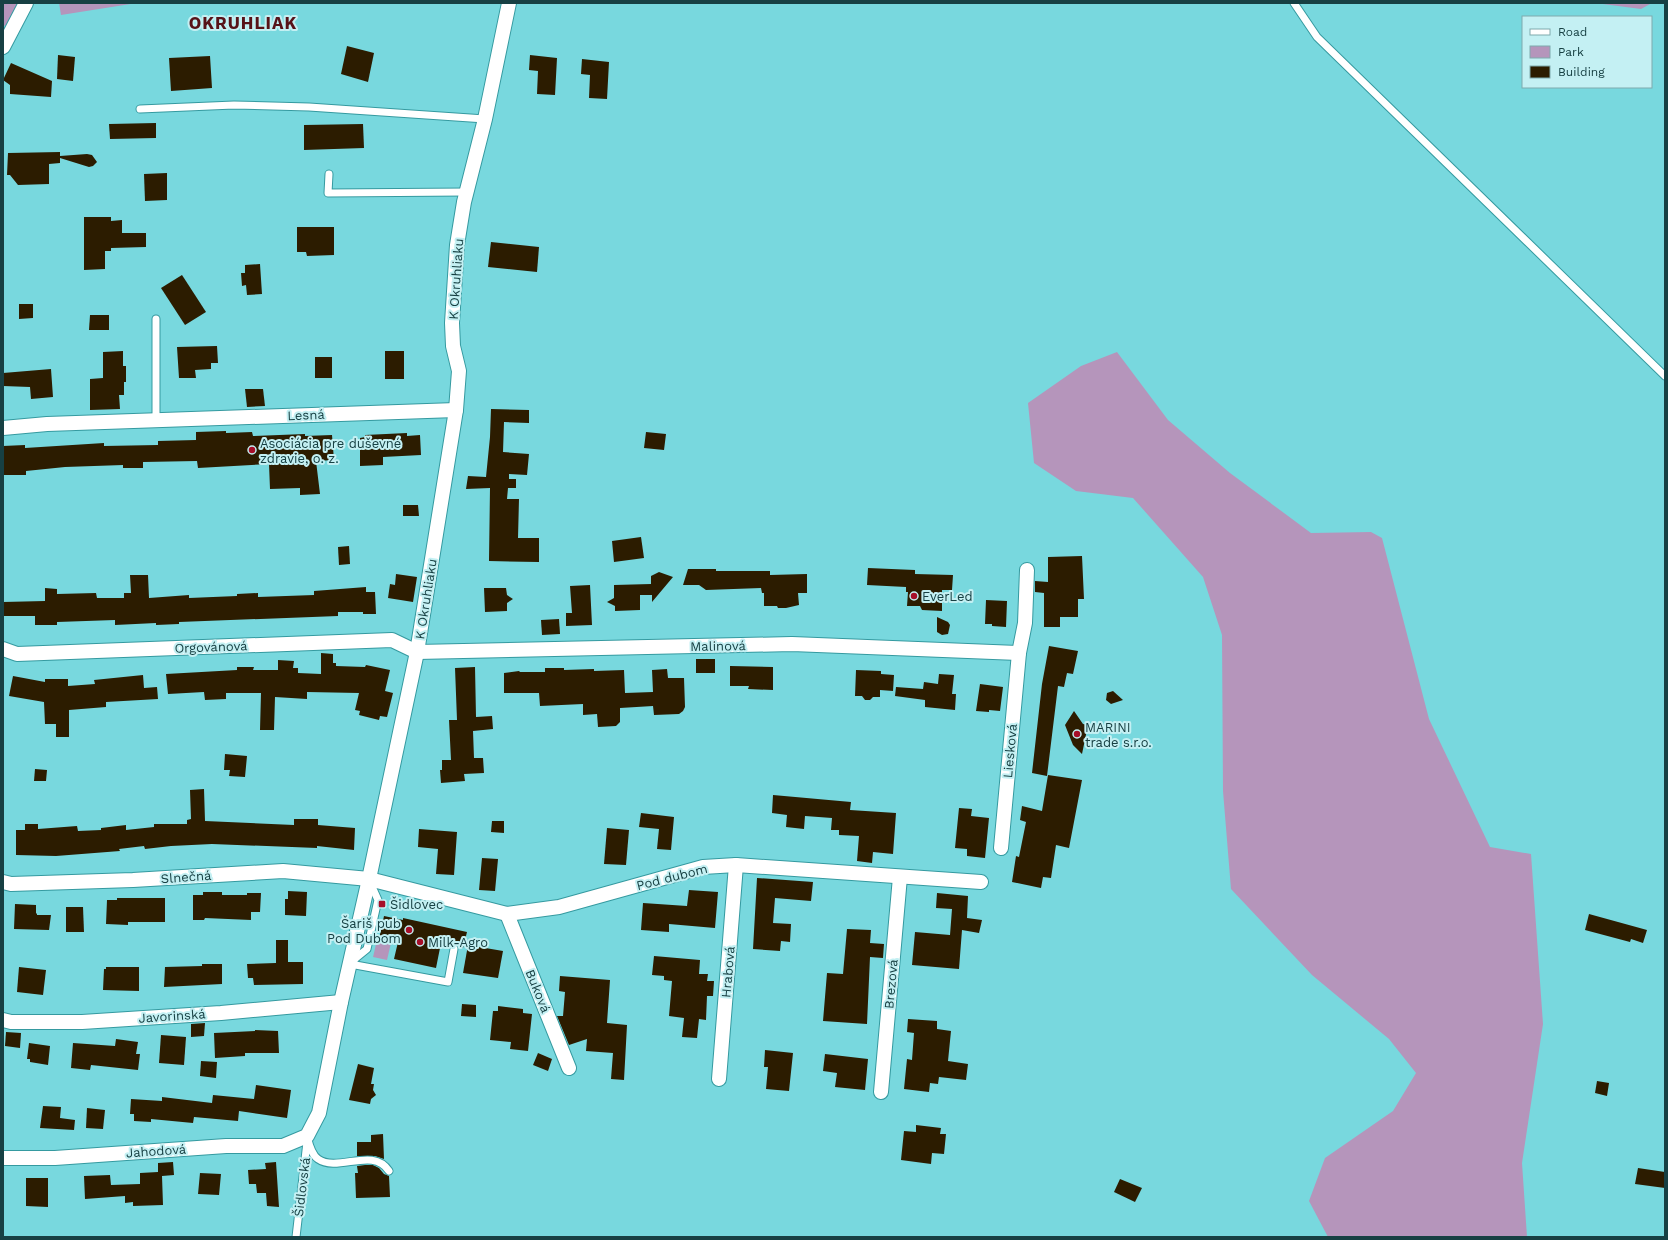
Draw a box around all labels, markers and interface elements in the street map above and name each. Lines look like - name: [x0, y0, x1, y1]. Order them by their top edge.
- district label: OKRUHLIAK: [189, 13, 297, 33]
- legend: [1522, 16, 1652, 88]
- text: Road: [1558, 25, 1587, 39]
- text: Park: [1558, 45, 1584, 59]
- text: Building: [1558, 65, 1605, 79]
- street label: K Okruhliaku: [446, 238, 466, 320]
- street label: Lesná: [287, 407, 326, 423]
- place label: Asociácia pre duševné zdravie, o. z.: [260, 436, 401, 466]
- marker: Asociácia pre duševné zdravie, o. z.: [247, 445, 257, 455]
- street label: K Okruhliaku: [412, 558, 440, 640]
- place label: EverLed: [922, 589, 973, 604]
- marker: EverLed: [909, 591, 919, 601]
- street label: Orgovánová: [174, 638, 248, 656]
- street label: Malinová: [690, 638, 747, 654]
- place label: MARINI trade s.r.o.: [1085, 720, 1152, 750]
- street label: Liesková: [1000, 723, 1020, 779]
- marker: MARINI trade s.r.o.: [1072, 729, 1082, 739]
- street label: Pod dubom: [635, 861, 709, 893]
- street label: Slnečná: [160, 868, 212, 886]
- place label: Šidlovec: [390, 896, 443, 912]
- marker: Šidlovec: [377, 899, 387, 909]
- place label: Šariš pub Pod Dubom: [327, 915, 401, 946]
- marker: Šariš pub Pod Dubom: [404, 925, 414, 935]
- place label: Milk-Agro: [428, 935, 488, 950]
- marker: Milk-Agro: [415, 937, 425, 947]
- street label: Hrabová: [718, 945, 738, 998]
- street label: Brezová: [881, 958, 901, 1009]
- street label: Buková: [523, 967, 554, 1015]
- street label: Javorinská: [138, 1006, 207, 1026]
- street label: Jahodová: [125, 1141, 187, 1161]
- street label: Šidlovská: [290, 1156, 313, 1218]

